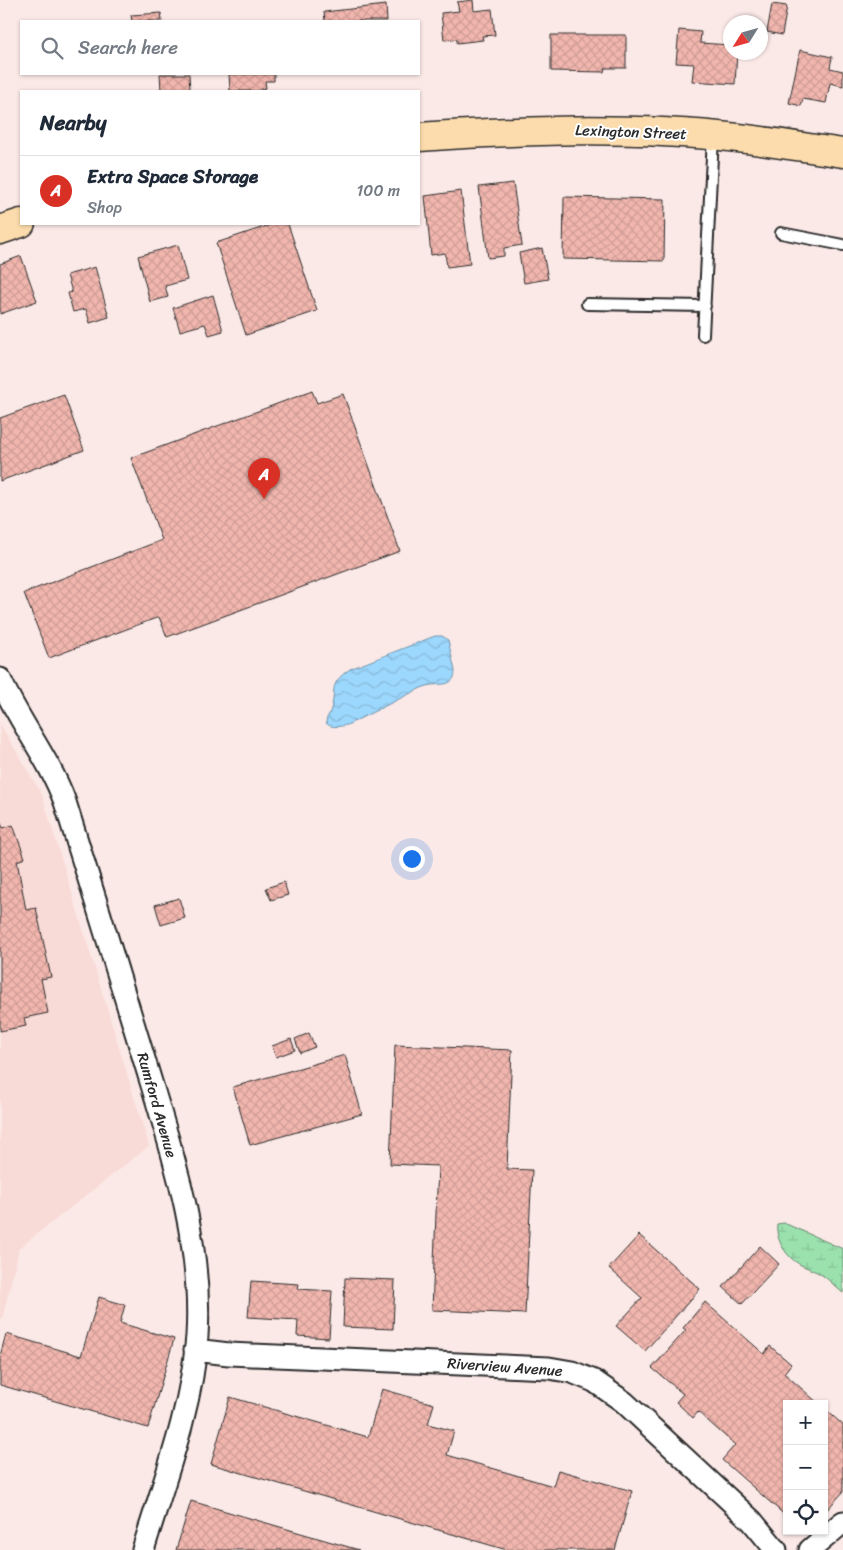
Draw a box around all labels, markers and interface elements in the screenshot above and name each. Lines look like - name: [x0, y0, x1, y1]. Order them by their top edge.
- north arrow: [723, 15, 768, 60]
- search box: [20, 20, 420, 75]
- text: Search here: [78, 31, 178, 64]
- icon: search: [38, 34, 66, 62]
- text: Nearby: [40, 104, 106, 142]
- street label: Lexington Street: [575, 117, 688, 147]
- text: Extra Space Storage: [87, 160, 258, 193]
- text: A: [51, 176, 61, 205]
- text: 100 m: [356, 176, 400, 205]
- text: Shop: [87, 193, 122, 222]
- pin: A: [248, 458, 280, 499]
- your location: [399, 846, 425, 872]
- street label: Rumford Avenue: [130, 1049, 185, 1161]
- street label: Riverview Avenue: [446, 1350, 564, 1384]
- map controls: [783, 1400, 828, 1535]
- button: +: [783, 1400, 828, 1445]
- button: −: [783, 1445, 828, 1490]
- button: locate: [783, 1490, 828, 1535]

